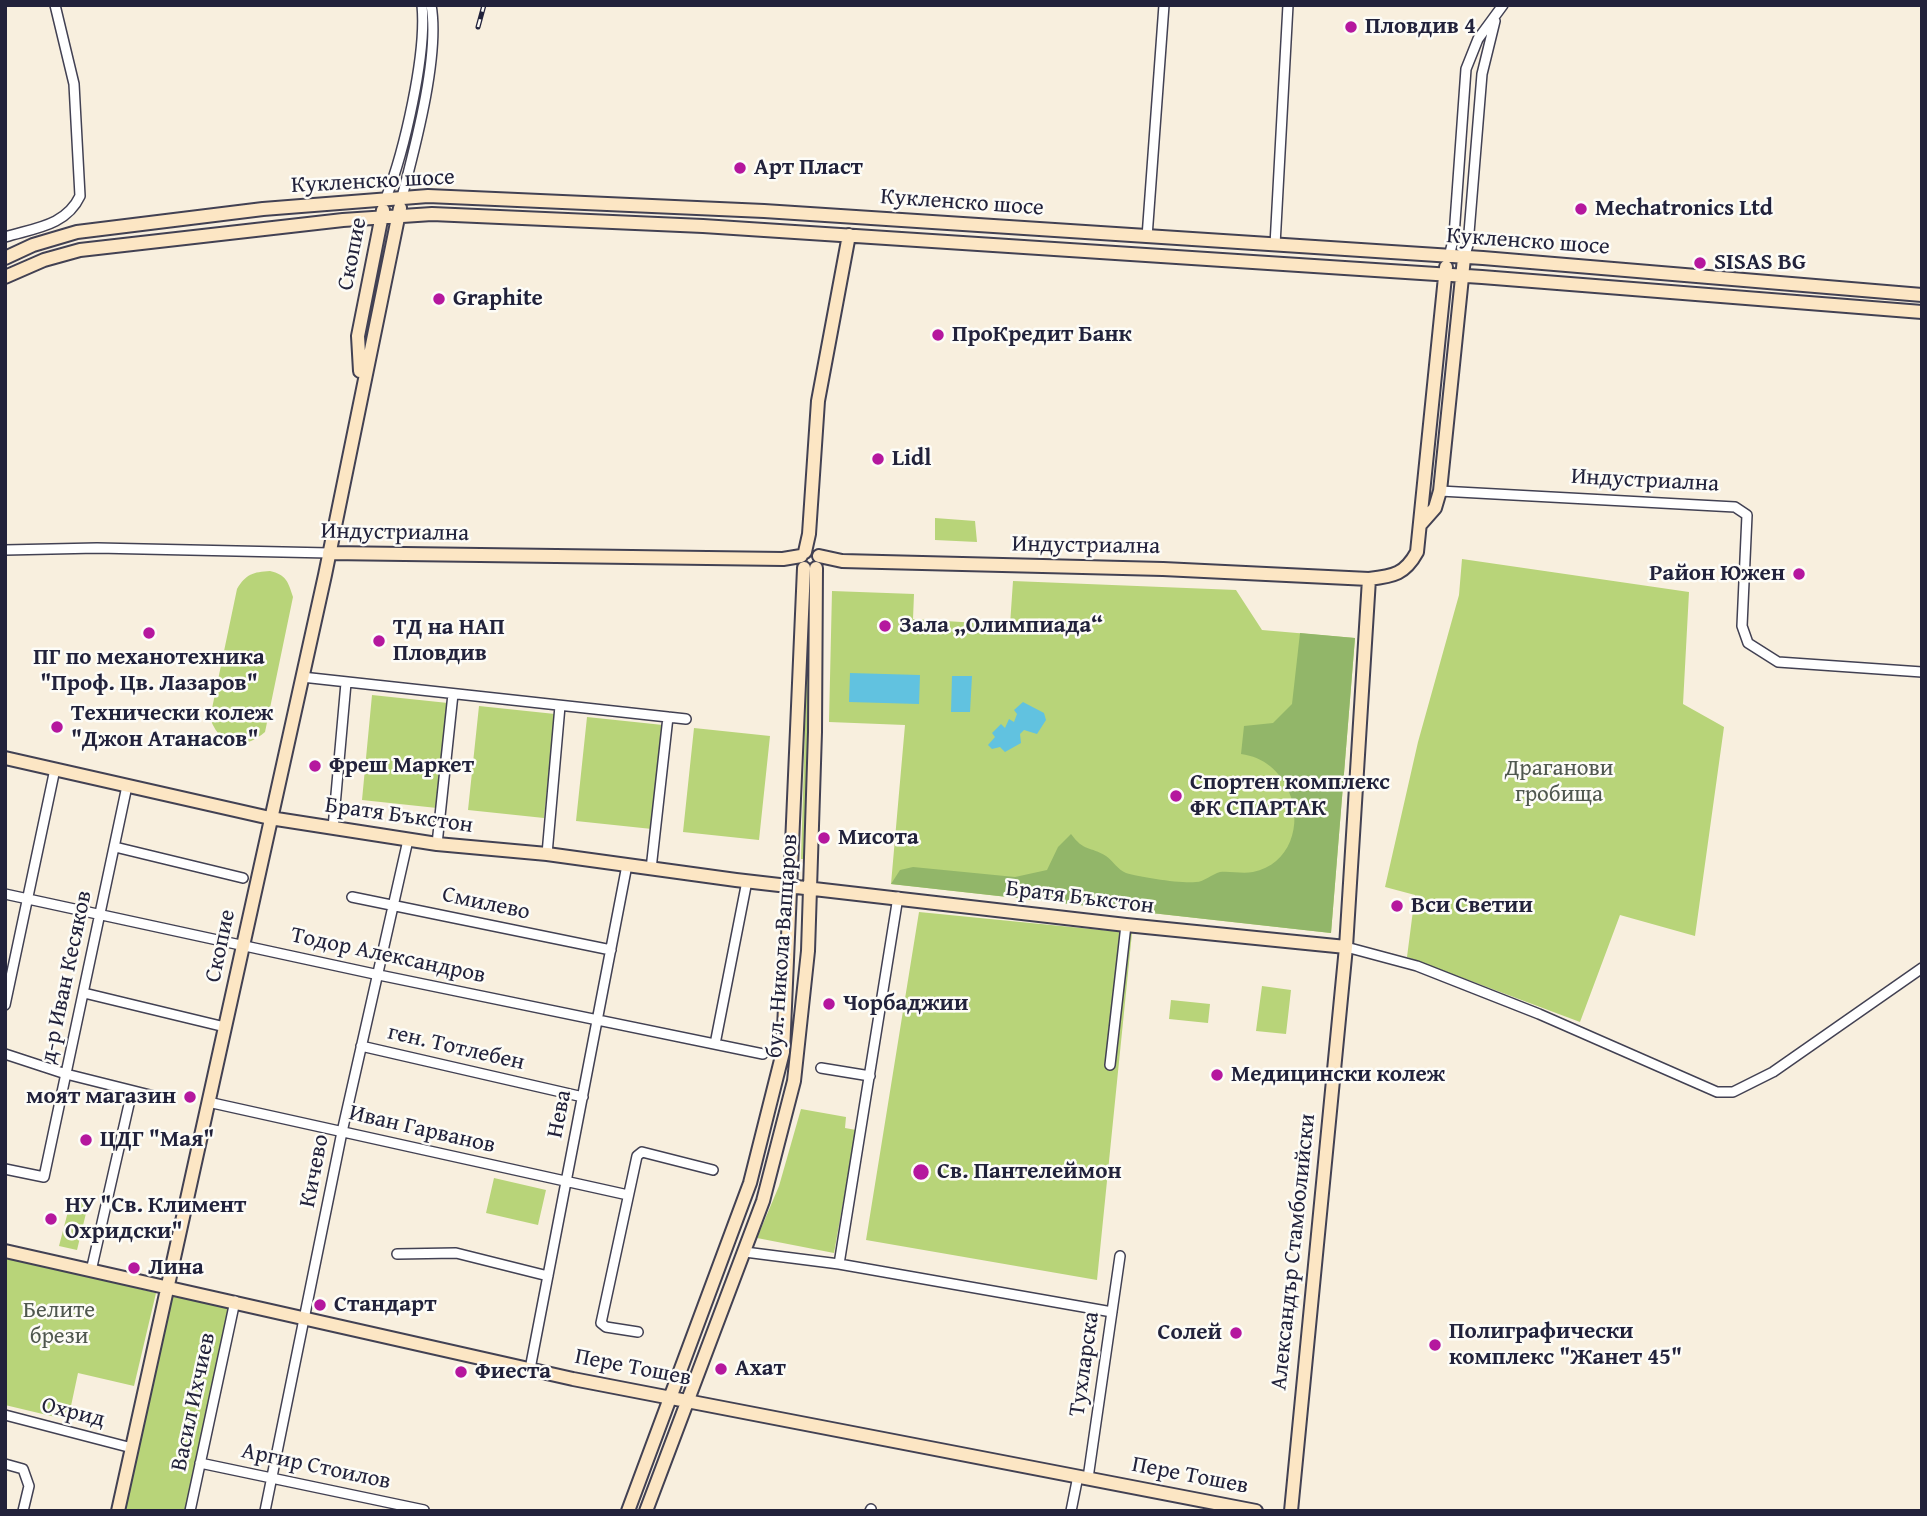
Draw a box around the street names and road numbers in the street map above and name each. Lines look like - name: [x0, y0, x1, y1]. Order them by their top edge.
- street label: Кукленско шосе: [290, 164, 456, 200]
- street label: Кукленско шосе: [879, 184, 1045, 222]
- street label: Скопие: [332, 215, 374, 293]
- street label: Кукленско шосе: [1445, 223, 1611, 261]
- street label: Индустриална: [1570, 463, 1720, 499]
- street label: Индустриална: [321, 518, 469, 548]
- street label: Индустриална: [1012, 531, 1160, 561]
- street label: Братя Бъкстон: [323, 792, 475, 840]
- street label: бул. Никола Вапцаров: [761, 833, 805, 1059]
- street label: Братя Бъкстон: [1004, 875, 1156, 921]
- street label: Смилево: [440, 881, 532, 927]
- street label: д-р Иван Кесяков: [35, 888, 99, 1066]
- street label: Скопие: [200, 907, 242, 985]
- street label: Тодор Александров: [288, 922, 488, 990]
- street label: ген. Тотлебен: [385, 1019, 527, 1077]
- street label: Нева: [542, 1088, 578, 1140]
- street label: Иван Гарванов: [346, 1100, 498, 1160]
- street label: Александър Стамболийски: [1266, 1112, 1322, 1392]
- street label: Кичево: [294, 1132, 336, 1210]
- street label: Тухларска: [1064, 1310, 1106, 1418]
- street label: Васил Ихчиев: [166, 1330, 222, 1474]
- street label: Пере Тошев: [572, 1343, 694, 1393]
- street label: Охрид: [38, 1392, 108, 1434]
- street label: Аргир Стоилов: [239, 1438, 393, 1496]
- street label: Пере Тошев: [1129, 1451, 1251, 1501]

